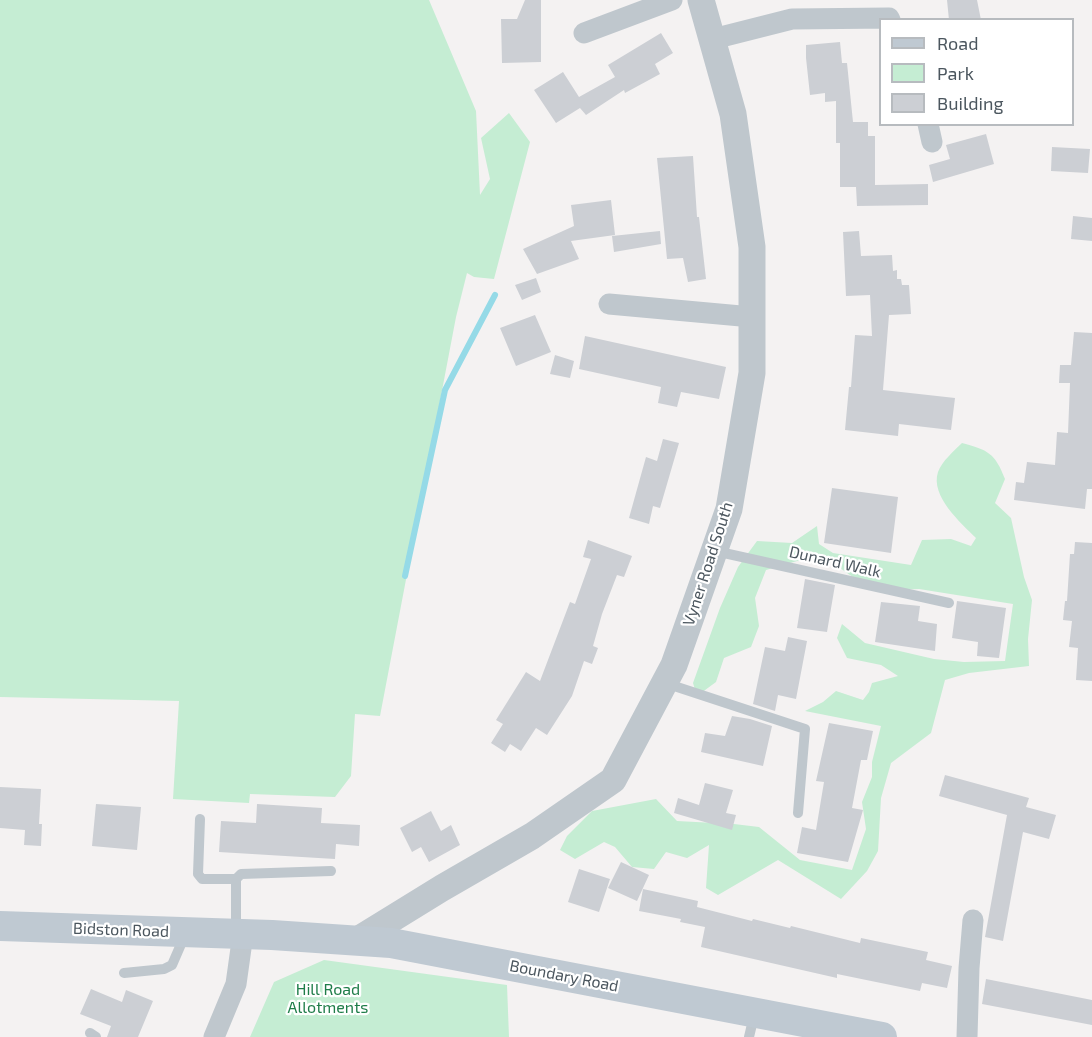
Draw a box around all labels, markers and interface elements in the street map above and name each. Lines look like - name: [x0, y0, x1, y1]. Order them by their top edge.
- legend: [879, 18, 1074, 126]
- text: Road: [937, 32, 978, 54]
- text: Park: [937, 62, 974, 84]
- text: Building: [937, 92, 1004, 114]
- street label: Vyner Road South: [679, 500, 737, 628]
- street label: Dunard Walk: [787, 542, 883, 582]
- street label: Bidston Road: [73, 919, 169, 941]
- street label: Boundary Road: [508, 956, 620, 996]
- park label: Hill Road Allotments: [288, 980, 368, 1018]

